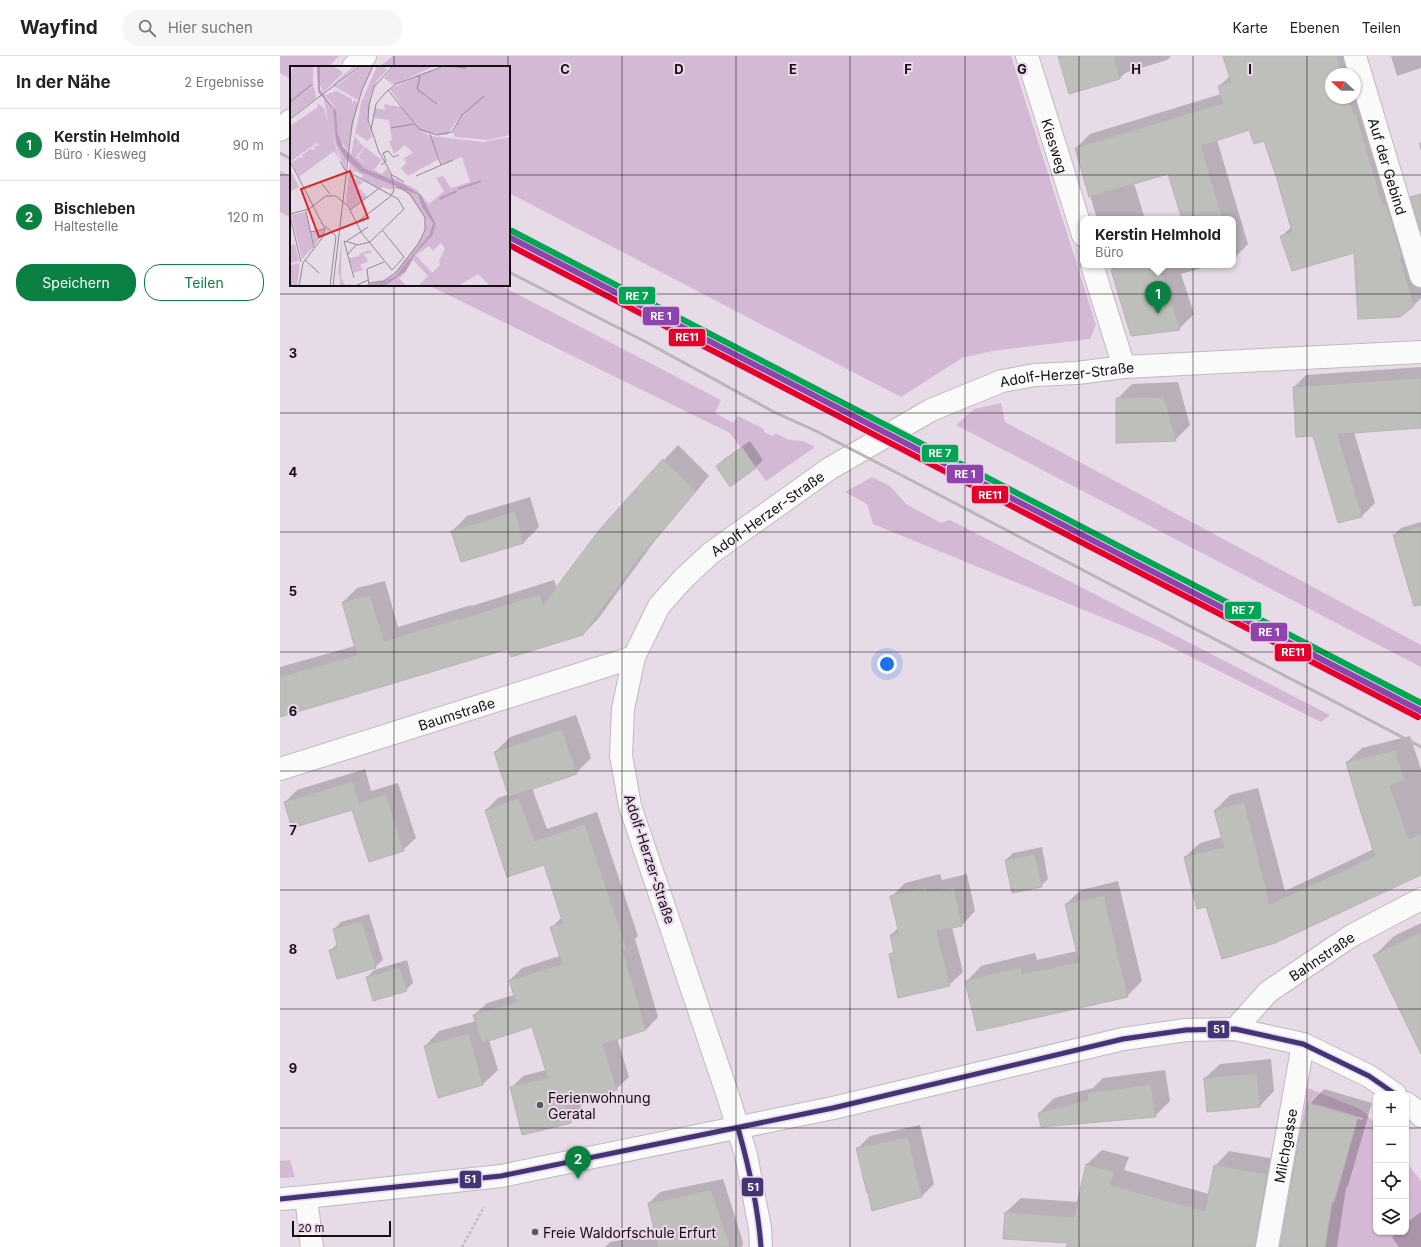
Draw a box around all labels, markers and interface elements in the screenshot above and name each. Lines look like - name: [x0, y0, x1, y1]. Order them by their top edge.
- search box: [122, 10, 402, 46]
- text: Wayfind: [20, 16, 98, 39]
- icon: search: [136, 17, 158, 39]
- text: Hier suchen: [168, 18, 253, 37]
- text: Karte: [1232, 19, 1268, 36]
- text: Ebenen: [1290, 19, 1340, 36]
- text: Teilen: [1362, 19, 1401, 36]
- text: C: [560, 61, 570, 77]
- text: D: [674, 61, 684, 77]
- text: E: [789, 61, 797, 77]
- text: F: [904, 61, 912, 77]
- text: G: [1017, 61, 1027, 77]
- text: H: [1131, 61, 1141, 77]
- text: I: [1248, 61, 1252, 77]
- inset map: [290, 66, 510, 286]
- north arrow: [1325, 68, 1361, 104]
- text: In der Nähe: [16, 72, 111, 92]
- text: 2 Ergebnisse: [184, 74, 264, 90]
- street label: Kiesweg: [1039, 116, 1072, 175]
- street label: Auf der Gebind: [1365, 116, 1411, 217]
- text: Kerstin Helmhold: [54, 127, 180, 146]
- text: 1: [26, 137, 32, 153]
- text: 90 m: [233, 137, 264, 153]
- text: Büro · Kiesweg: [54, 146, 146, 162]
- text: Bischleben: [54, 199, 135, 218]
- text: 2: [25, 209, 33, 225]
- text: 120 m: [228, 209, 264, 225]
- popup: [1080, 216, 1236, 268]
- text: Haltestelle: [54, 218, 118, 234]
- text: Kerstin Helmhold: [1095, 225, 1221, 244]
- text: Büro: [1095, 244, 1124, 260]
- button: Speichern: [16, 264, 136, 301]
- button: Teilen: [144, 264, 264, 301]
- pin: 1: [1145, 281, 1171, 314]
- line badge: RE 7: [618, 286, 656, 305]
- text: RE 7: [626, 289, 648, 303]
- line badge: RE 1: [642, 306, 680, 326]
- text: RE 1: [650, 309, 672, 323]
- line badge: RE11: [668, 328, 706, 347]
- text: RE11: [675, 330, 699, 344]
- text: 3: [289, 345, 297, 361]
- street label: Adolf-Herzer-Straße: [998, 358, 1135, 390]
- line badge: RE 7: [921, 444, 959, 463]
- text: RE 7: [929, 446, 951, 460]
- text: 4: [289, 464, 298, 480]
- line badge: RE 1: [946, 464, 984, 484]
- street label: Adolf-Herzer-Straße: [707, 467, 827, 559]
- text: RE 1: [954, 467, 976, 481]
- line badge: RE11: [971, 485, 1009, 504]
- text: RE11: [978, 488, 1002, 502]
- text: 5: [289, 583, 297, 599]
- line badge: RE 7: [1224, 601, 1262, 620]
- text: RE 7: [1232, 603, 1254, 617]
- line badge: RE 1: [1250, 622, 1288, 642]
- text: RE 1: [1258, 625, 1280, 639]
- line badge: RE11: [1274, 643, 1312, 662]
- text: RE11: [1281, 645, 1305, 659]
- your location: [877, 654, 897, 674]
- street label: Baumstraße: [416, 693, 497, 733]
- text: 6: [289, 703, 297, 719]
- street label: Adolf-Herzer-Straße: [621, 792, 679, 926]
- text: 7: [289, 822, 297, 838]
- street label: Bahnstraße: [1285, 928, 1357, 984]
- text: 8: [289, 941, 297, 957]
- line badge: 51: [1207, 1020, 1230, 1039]
- text: 51: [1213, 1022, 1225, 1036]
- text: 9: [289, 1060, 297, 1076]
- place label: Ferienwohnung Geratal: [548, 1089, 650, 1122]
- map controls: [1373, 1091, 1409, 1235]
- button: +: [1373, 1091, 1409, 1127]
- marker: Ferienwohnung Geratal: [535, 1100, 545, 1110]
- street label: Milchgasse: [1270, 1107, 1300, 1184]
- button: −: [1373, 1127, 1409, 1163]
- pin: 2: [565, 1146, 591, 1179]
- button: locate: [1373, 1163, 1409, 1199]
- line badge: 51: [459, 1170, 482, 1189]
- text: 51: [464, 1172, 476, 1186]
- line badge: 51: [741, 1177, 764, 1197]
- text: 51: [747, 1180, 759, 1194]
- button: layers: [1373, 1199, 1409, 1235]
- scale bar: [292, 1219, 391, 1238]
- text: 20 m: [298, 1221, 324, 1235]
- place label: Freie Waldorfschule Erfurt: [543, 1224, 716, 1241]
- marker: Freie Waldorfschule Erfurt: [530, 1227, 540, 1237]

